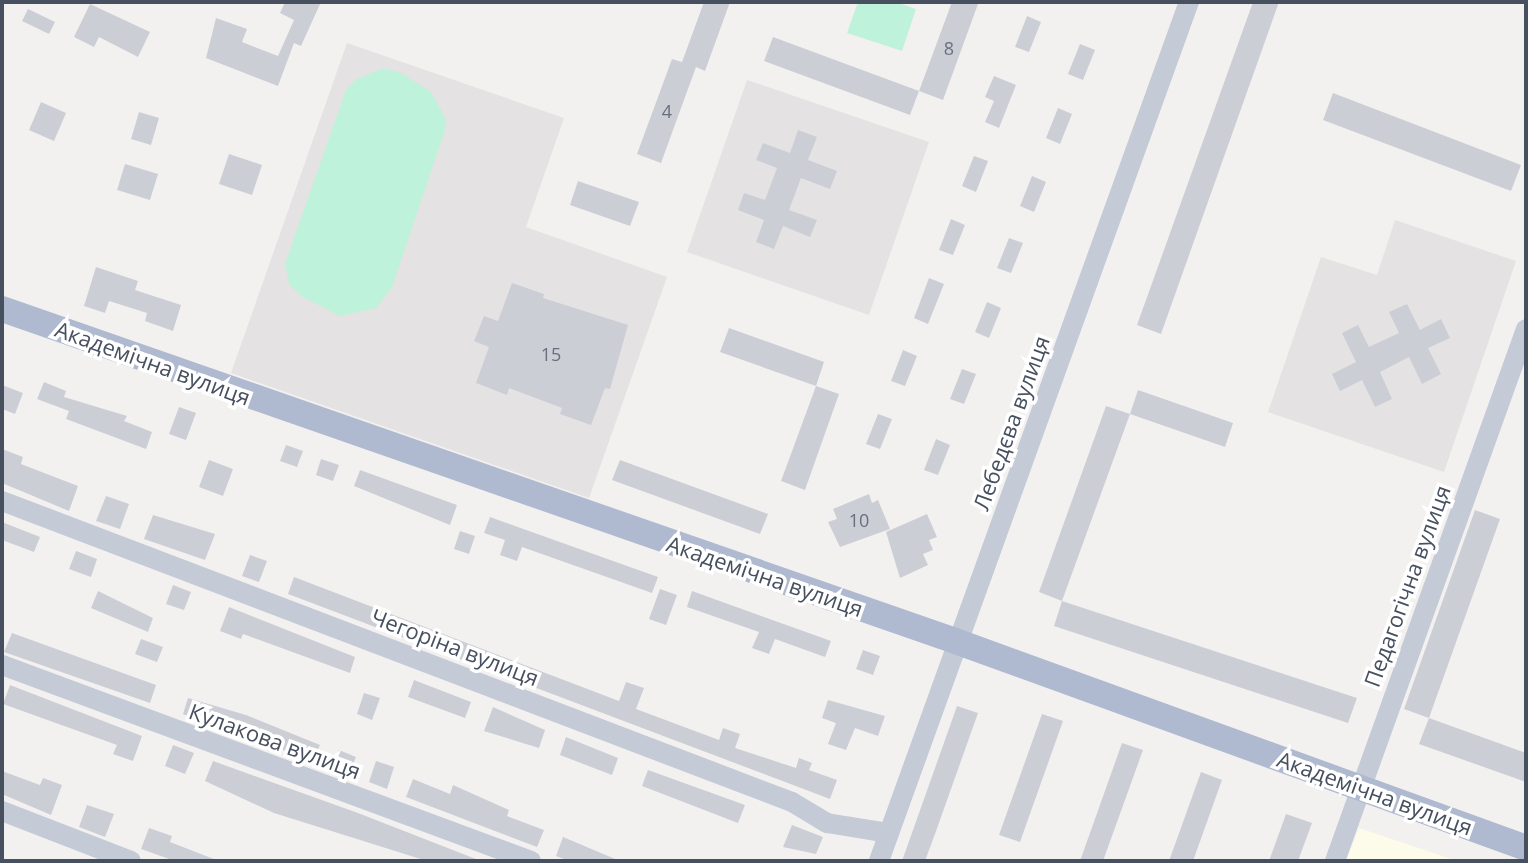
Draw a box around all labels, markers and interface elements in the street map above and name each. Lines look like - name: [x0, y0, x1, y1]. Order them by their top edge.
- house number: 8: [944, 37, 954, 59]
- house number: 4: [662, 100, 672, 122]
- street label: Академічна вулиця: [52, 315, 254, 411]
- street label: Лебедєва вулиця: [967, 332, 1055, 514]
- house number: 15: [541, 343, 561, 365]
- street label: Педагогічна вулиця: [1358, 482, 1456, 690]
- house number: 10: [849, 509, 869, 531]
- street label: Академічна вулиця: [664, 530, 866, 622]
- street label: Чегоріна вулиця: [367, 603, 543, 691]
- street label: Кулакова вулиця: [186, 698, 364, 784]
- street label: Академічна вулиця: [1274, 745, 1476, 841]

